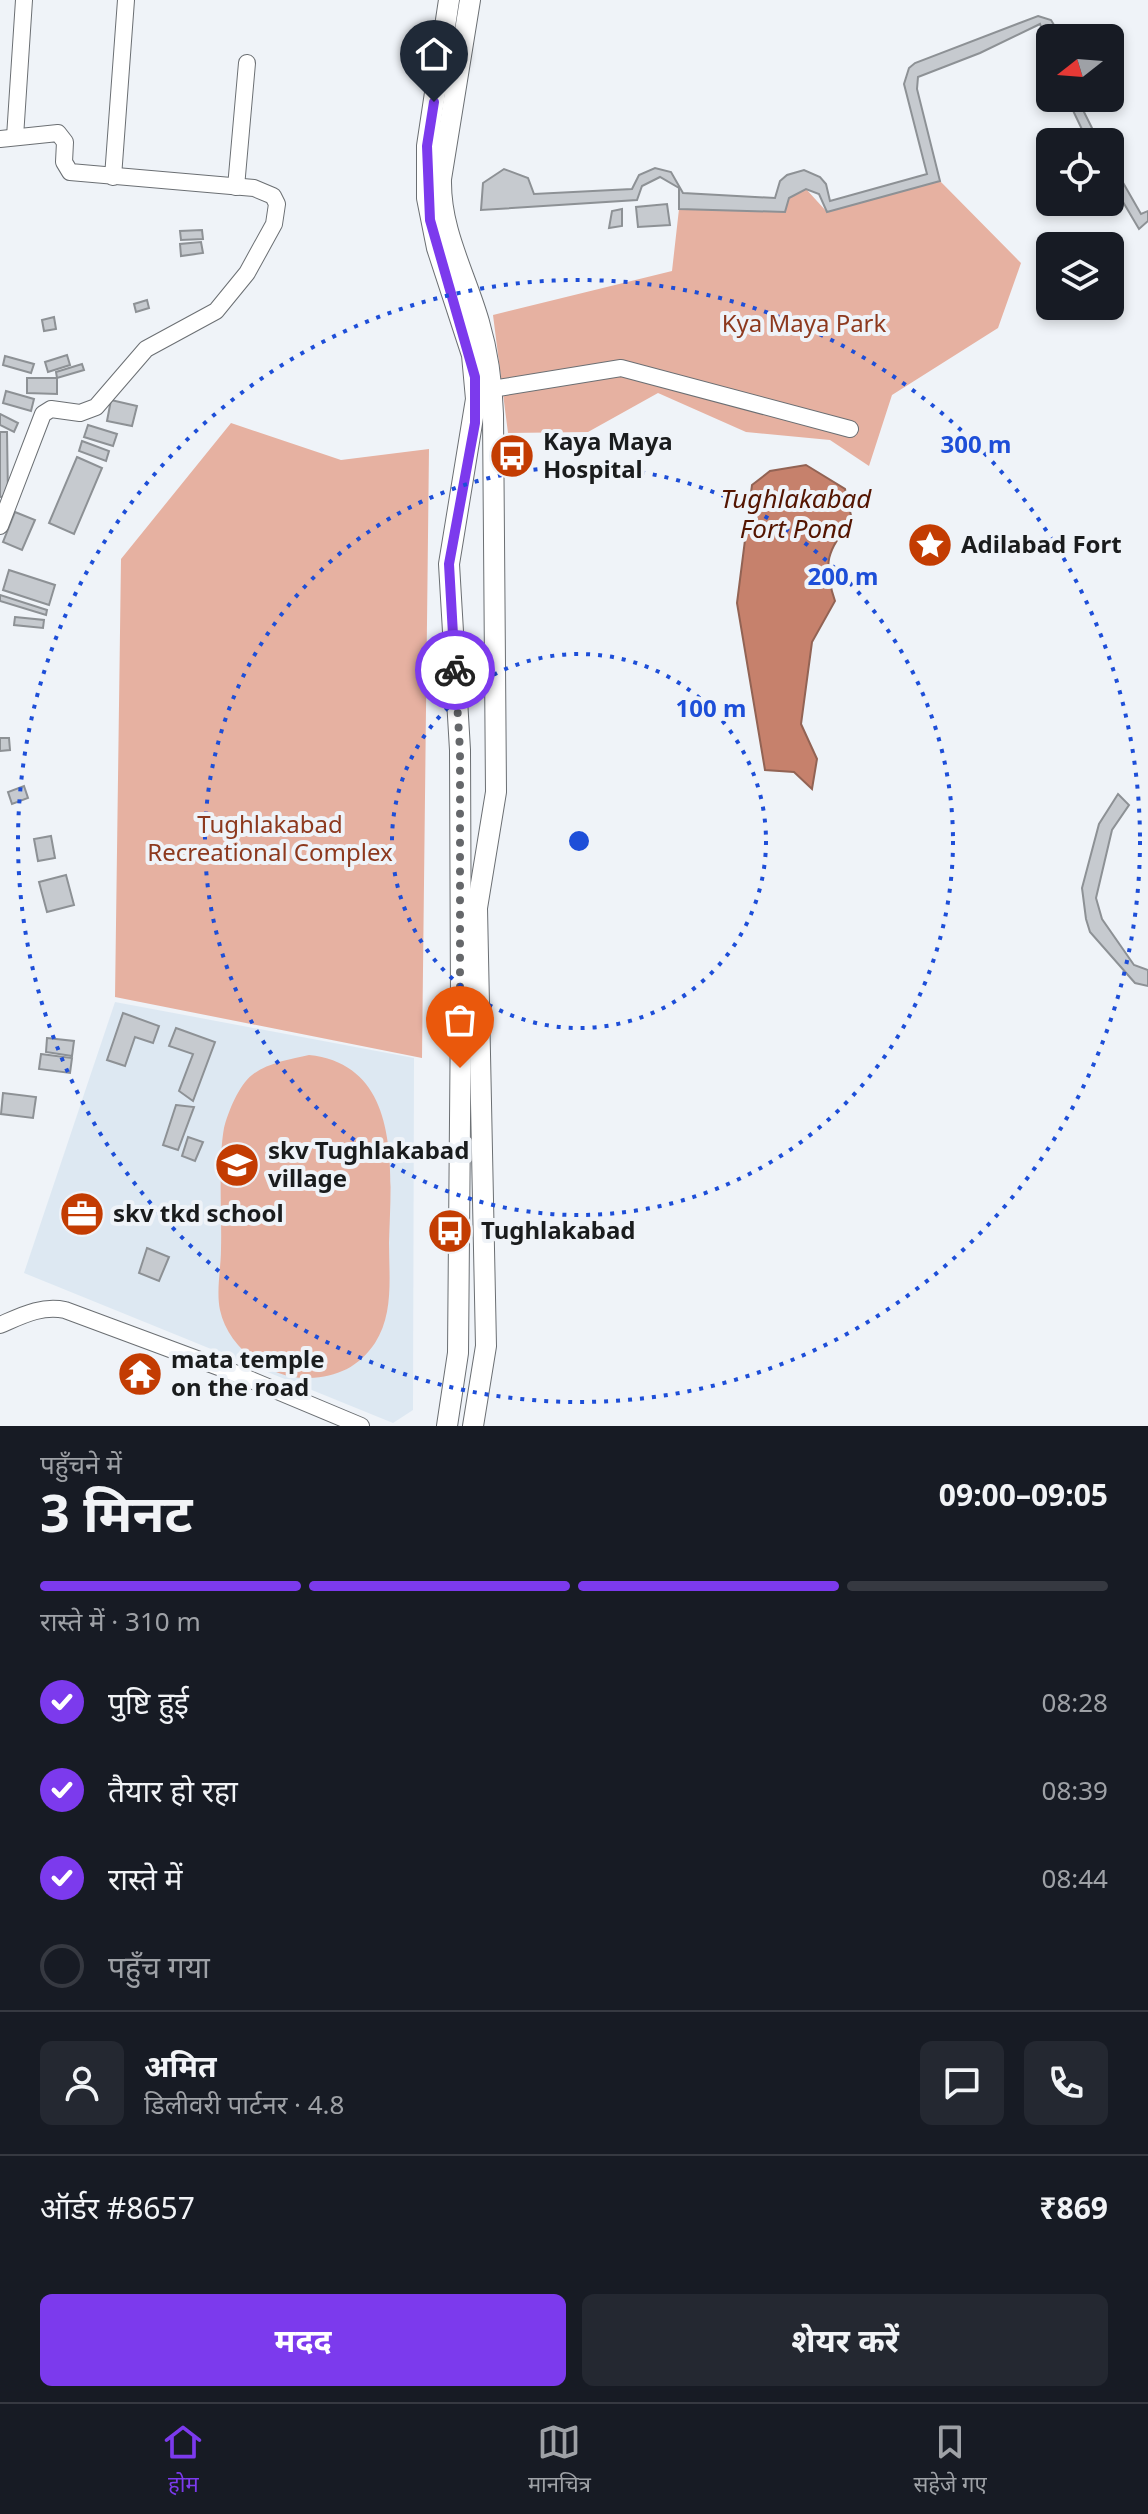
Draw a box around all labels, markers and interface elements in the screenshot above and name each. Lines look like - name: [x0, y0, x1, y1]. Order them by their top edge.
- pin: [400, 20, 468, 102]
- north arrow: [1036, 24, 1124, 112]
- map controls: [1036, 24, 1124, 320]
- icon: home: [412, 32, 456, 76]
- button: locate: [1036, 128, 1124, 216]
- button: layers: [1036, 232, 1124, 320]
- park label: Kya Maya Park: [722, 306, 887, 339]
- place label: Kaya Maya Hospital: [543, 424, 673, 485]
- text: 300 m: [941, 427, 1011, 460]
- bus stop icon: Kaya Maya Hospital: [488, 432, 536, 480]
- water label: Tughlakabad Fort Pond: [721, 480, 872, 546]
- place icon: Adilabad Fort: [906, 521, 954, 569]
- place label: Adilabad Fort: [961, 527, 1122, 560]
- text: 200 m: [808, 559, 878, 592]
- courier: [415, 630, 495, 710]
- icon: bike: [433, 648, 477, 692]
- text: 100 m: [676, 691, 746, 724]
- park label: Tughlakabad Recreational Complex: [147, 807, 393, 868]
- centre of rings: [565, 827, 593, 855]
- pin: [426, 986, 494, 1068]
- icon: bag: [438, 998, 482, 1042]
- place label: skv Tughlakabad village: [268, 1133, 469, 1194]
- school or university icon: skv Tughlakabad village: [213, 1141, 261, 1189]
- office icon: skv tkd school: [58, 1190, 106, 1238]
- place label: skv tkd school: [113, 1196, 284, 1229]
- bus stop icon: Tughlakabad: [426, 1207, 474, 1255]
- place label: Tughlakabad: [481, 1213, 636, 1246]
- place label: mata temple on the road: [171, 1342, 325, 1403]
- temple icon: mata temple on the road: [116, 1350, 164, 1398]
- text: पहुँचने में: [40, 1446, 122, 1482]
- text: 09:00–09:05: [939, 1474, 1108, 1515]
- text: 3 मिनट: [40, 1476, 192, 1547]
- text: रास्ते में · 310 m: [40, 1603, 201, 1639]
- icon: check: [40, 1680, 84, 1724]
- text: पुष्टि हुई: [108, 1682, 189, 1723]
- text: 08:28: [1042, 1684, 1108, 1720]
- icon: check: [40, 1768, 84, 1812]
- text: तैयार हो रहा: [108, 1770, 238, 1811]
- text: 08:39: [1042, 1772, 1108, 1808]
- icon: check: [40, 1856, 84, 1900]
- text: रास्ते में: [108, 1858, 183, 1899]
- text: 08:44: [1042, 1860, 1108, 1896]
- text: पहुँच गया: [108, 1946, 210, 1987]
- button: person: [40, 2041, 124, 2125]
- button: chat: [920, 2041, 1004, 2125]
- button: phone: [1024, 2041, 1108, 2125]
- text: अमित: [144, 2045, 217, 2086]
- text: डिलीवरी पार्टनर · 4.8: [144, 2086, 344, 2122]
- text: ऑर्डर #8657: [40, 2187, 195, 2228]
- text: ₹869: [1039, 2187, 1108, 2228]
- button: मदद: [40, 2294, 566, 2386]
- button: शेयर करें: [582, 2294, 1108, 2386]
- tab: होम: [161, 2420, 205, 2498]
- tab: मानचित्र: [528, 2420, 591, 2498]
- tab: सहेजे गए: [913, 2420, 987, 2498]

